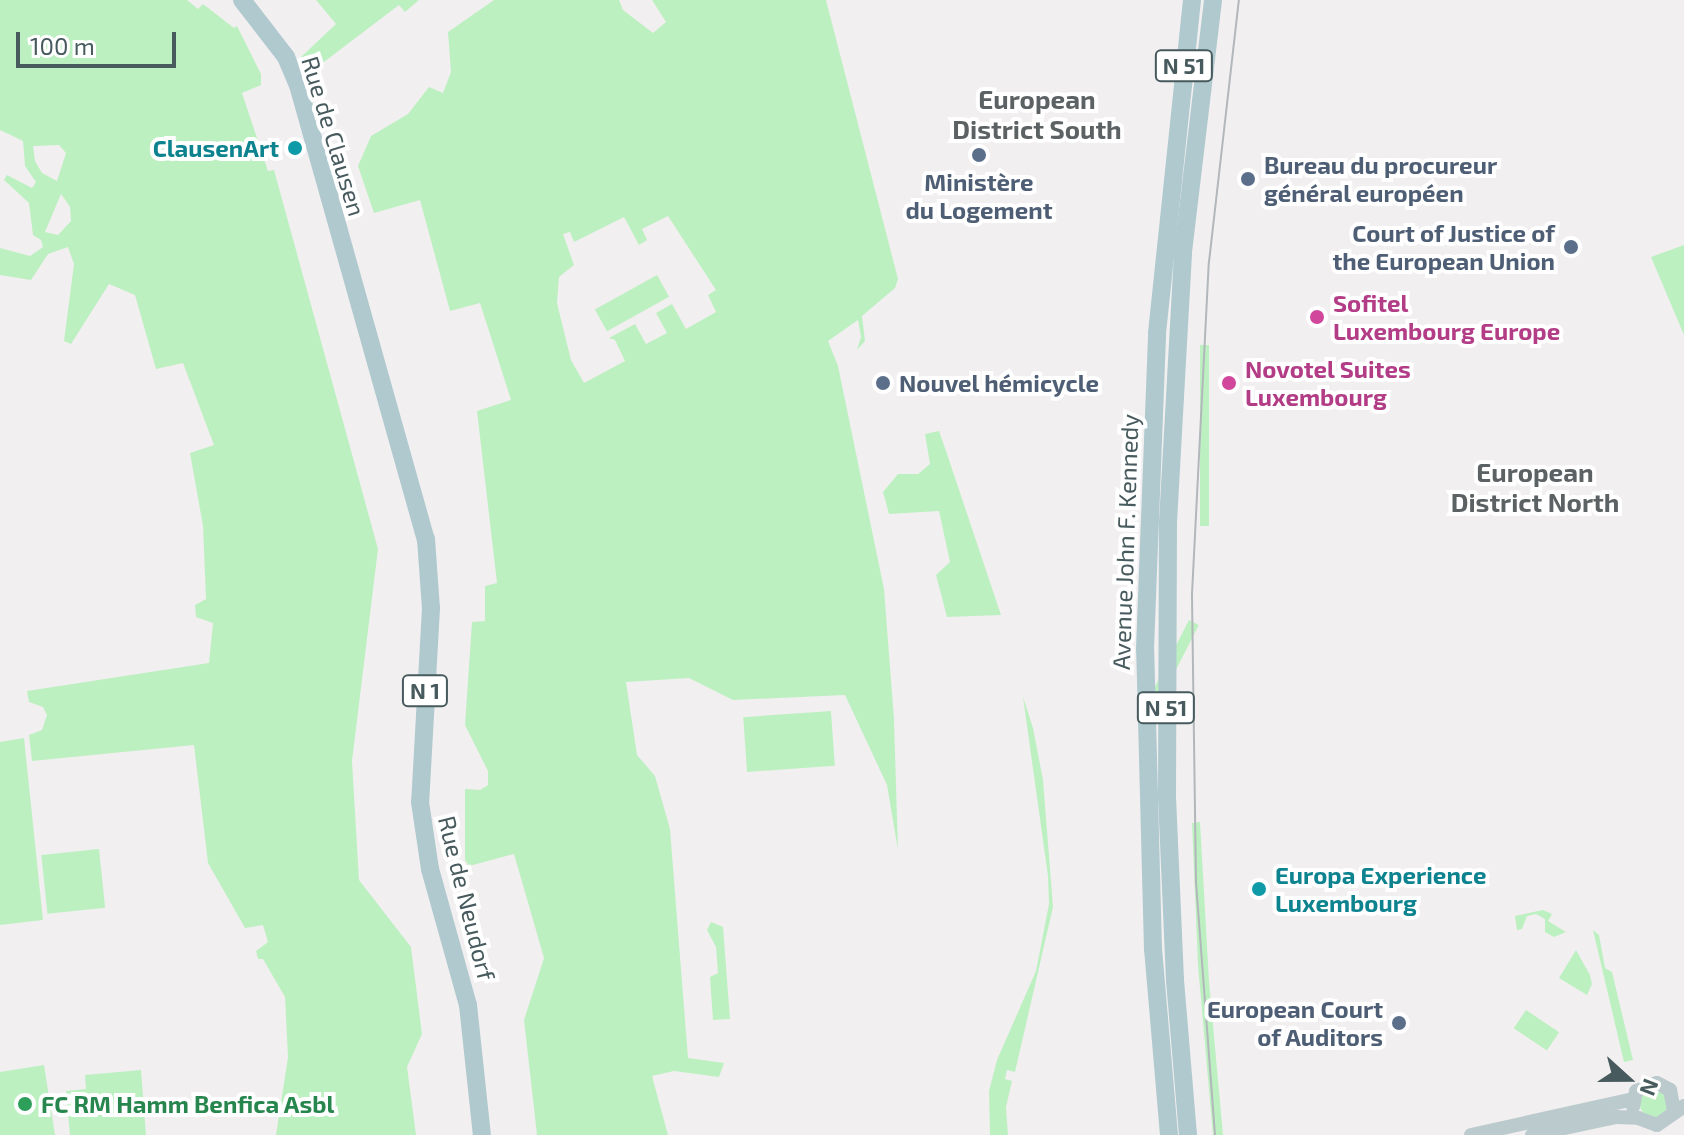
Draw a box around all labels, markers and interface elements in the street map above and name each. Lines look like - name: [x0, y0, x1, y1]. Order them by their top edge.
- scale bar: [20, 16, 180, 66]
- text: 100 m: [30, 31, 95, 60]
- road number: N 51: [1154, 48, 1214, 84]
- street label: Rue de Clausen: [296, 53, 372, 219]
- district label: European District South: [952, 83, 1122, 144]
- place label: ClausenArt: [153, 134, 279, 162]
- marker: ClausenArt: [286, 139, 304, 157]
- marker: Ministère du Logement: [970, 146, 988, 164]
- place label: Bureau du procureur général européen: [1264, 151, 1497, 207]
- place label: Ministère du Logement: [905, 168, 1053, 224]
- marker: Bureau du procureur général européen: [1239, 170, 1257, 188]
- place label: Court of Justice of the European Union: [1332, 219, 1555, 275]
- marker: Court of Justice of the European Union: [1562, 238, 1580, 256]
- place label: Sofitel Luxembourg Europe: [1333, 289, 1560, 345]
- marker: Sofitel Luxembourg Europe: [1308, 308, 1326, 326]
- place label: Novotel Suites Luxembourg: [1245, 355, 1411, 411]
- place label: Nouvel hémicycle: [899, 369, 1100, 397]
- marker: Nouvel hémicycle: [874, 374, 892, 392]
- marker: Novotel Suites Luxembourg: [1220, 374, 1238, 392]
- street label: Avenue John F. Kennedy: [1106, 413, 1144, 671]
- district label: European District North: [1451, 456, 1619, 518]
- road number: N 1: [401, 673, 449, 709]
- road number: N 51: [1136, 690, 1196, 726]
- street label: Rue de Neudorf: [433, 813, 501, 983]
- place label: Europa Experience Luxembourg: [1275, 861, 1486, 917]
- marker: Europa Experience Luxembourg: [1250, 880, 1268, 898]
- place label: European Court of Auditors: [1207, 995, 1383, 1051]
- marker: European Court of Auditors: [1390, 1014, 1408, 1032]
- north arrow: [1588, 1039, 1668, 1119]
- text: N: [1635, 1076, 1665, 1100]
- place label: FC RM Hamm Benfica Asbl: [41, 1090, 335, 1118]
- marker: FC RM Hamm Benfica Asbl: [16, 1095, 34, 1113]

